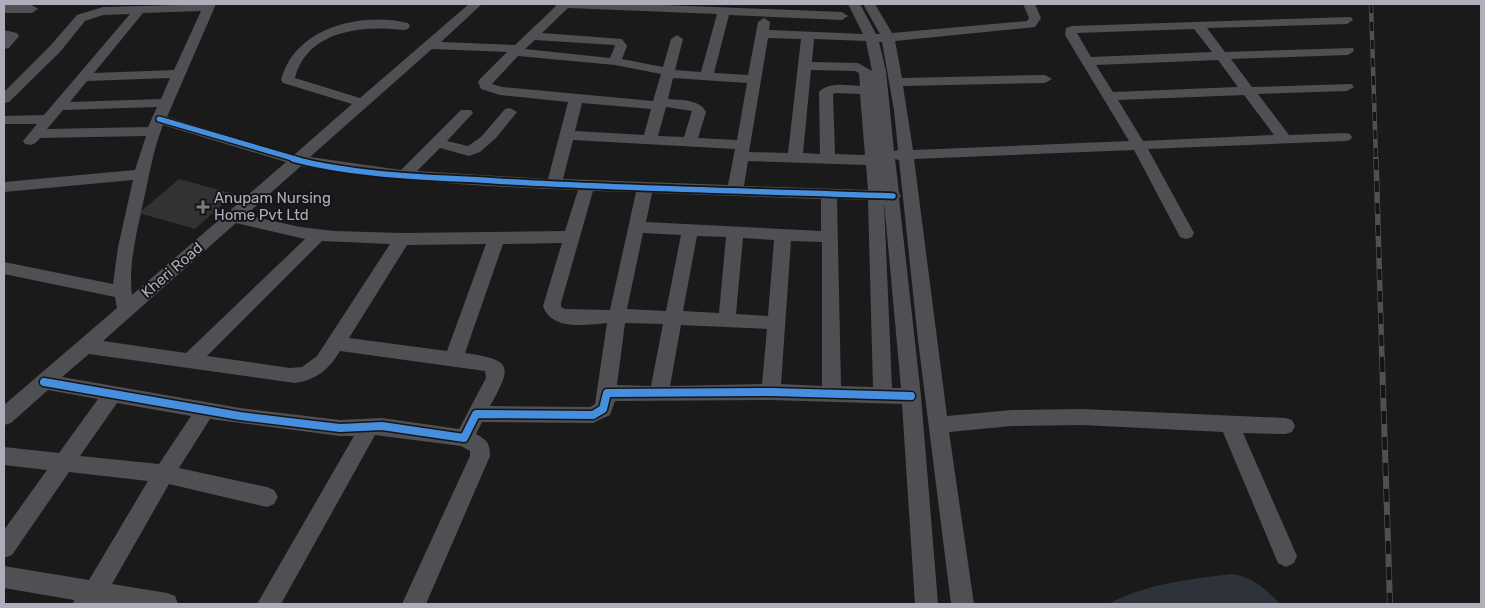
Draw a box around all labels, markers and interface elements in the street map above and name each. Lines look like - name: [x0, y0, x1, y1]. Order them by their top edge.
- place label: Anupam Nursing Home Pvt Ltd: [214, 189, 331, 224]
- marker: Anupam Nursing Home Pvt Ltd: [196, 200, 210, 214]
- street label: Kheri Road: [138, 239, 206, 301]

